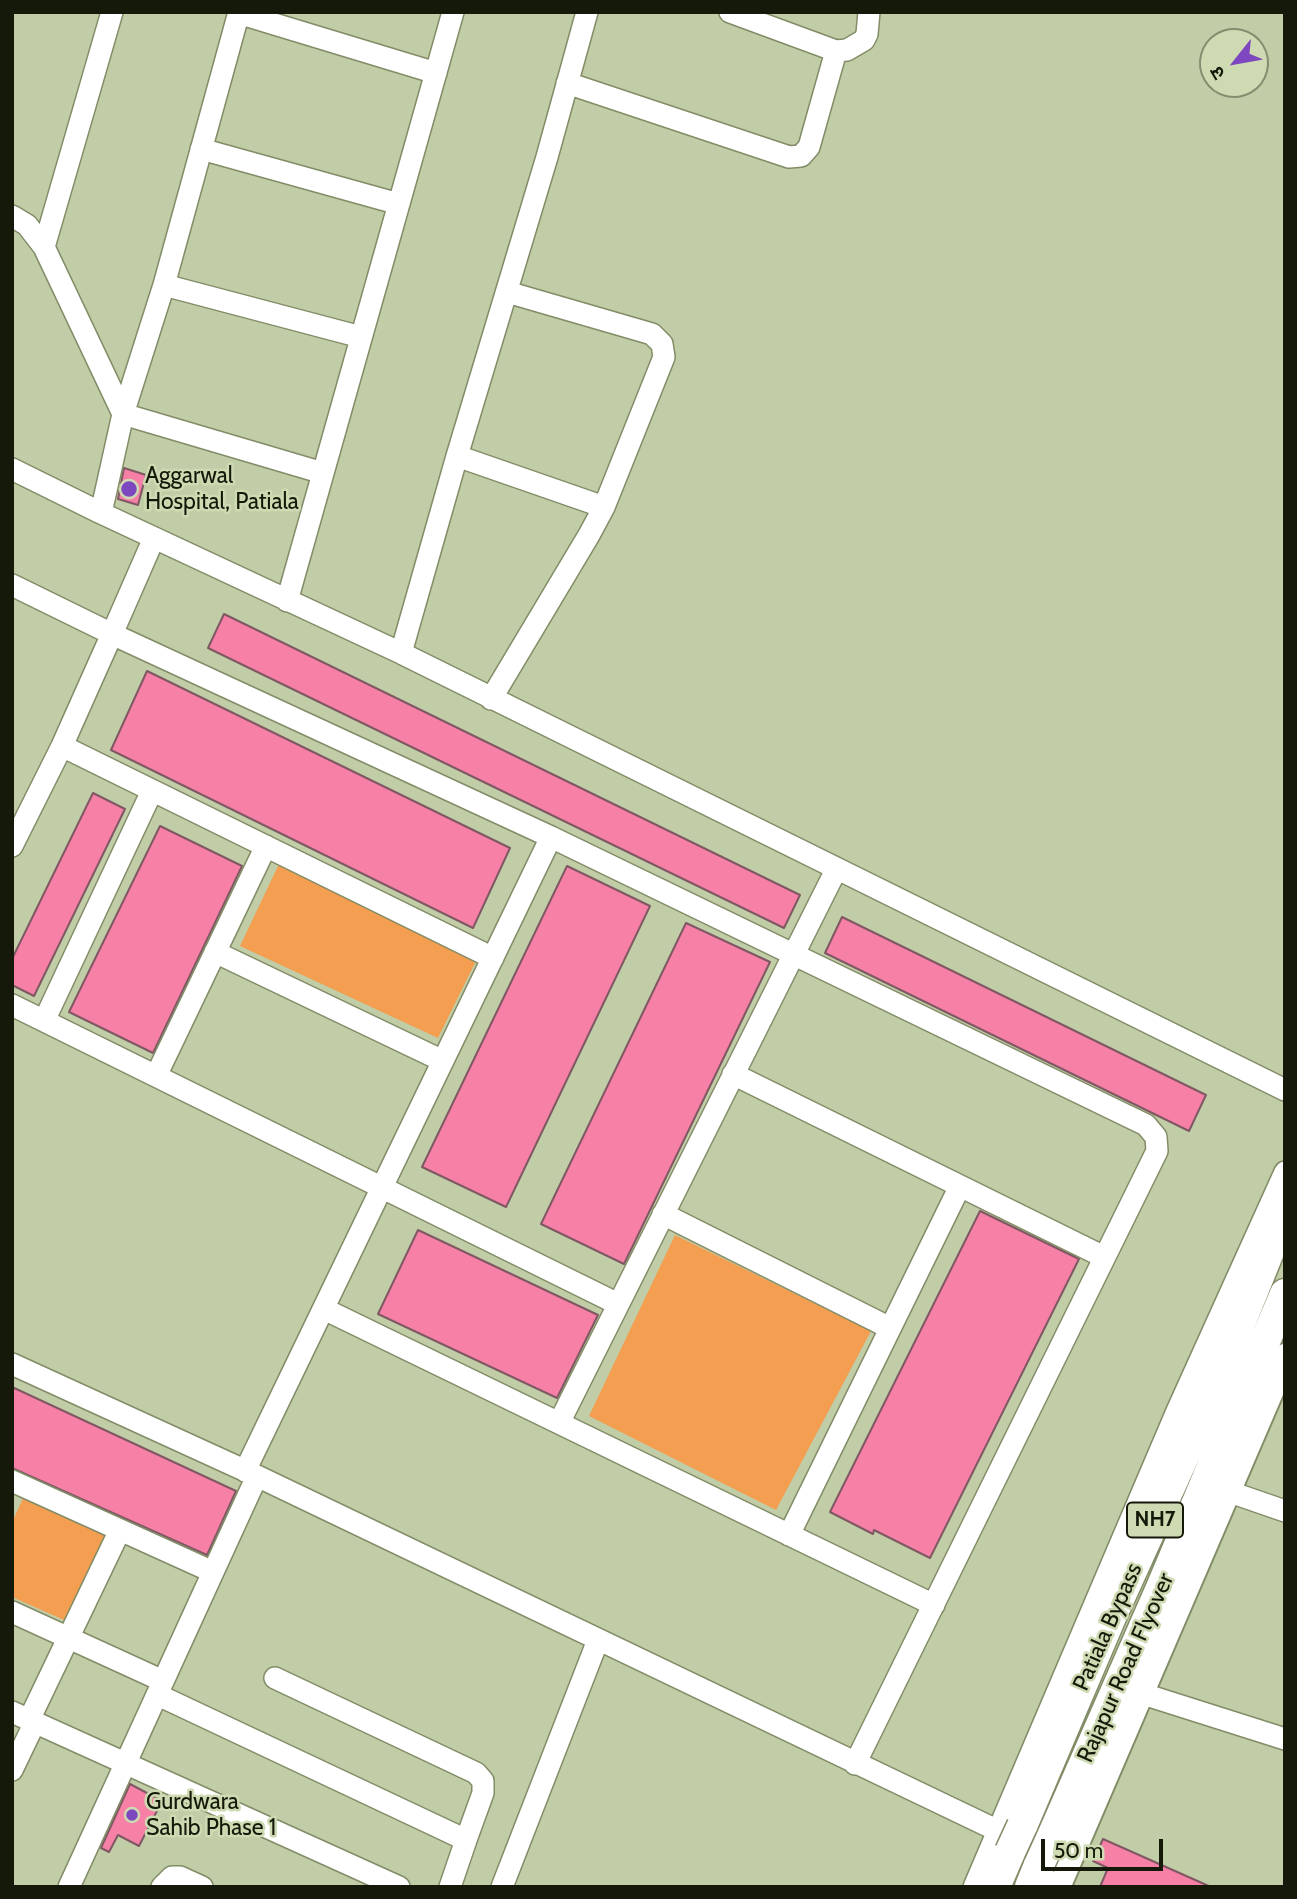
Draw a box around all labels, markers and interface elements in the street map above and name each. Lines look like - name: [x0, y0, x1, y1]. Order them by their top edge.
- north arrow: [1199, 28, 1269, 98]
- text: उ: [1205, 62, 1230, 84]
- place label: Aggarwal Hospital, Patiala: [145, 462, 299, 516]
- marker: Aggarwal Hospital, Patiala: [119, 479, 139, 499]
- road number: NH7: [1127, 1502, 1183, 1538]
- street label: Patiala Bypass: [1068, 1559, 1148, 1695]
- street label: Rajapur Road Flyover: [1072, 1569, 1180, 1767]
- place label: Gurdwara Sahib Phase 1: [146, 1788, 276, 1842]
- marker: Gurdwara Sahib Phase 1: [124, 1807, 140, 1823]
- scale bar: [1045, 1826, 1168, 1870]
- text: 50 m: [1054, 1838, 1103, 1863]

